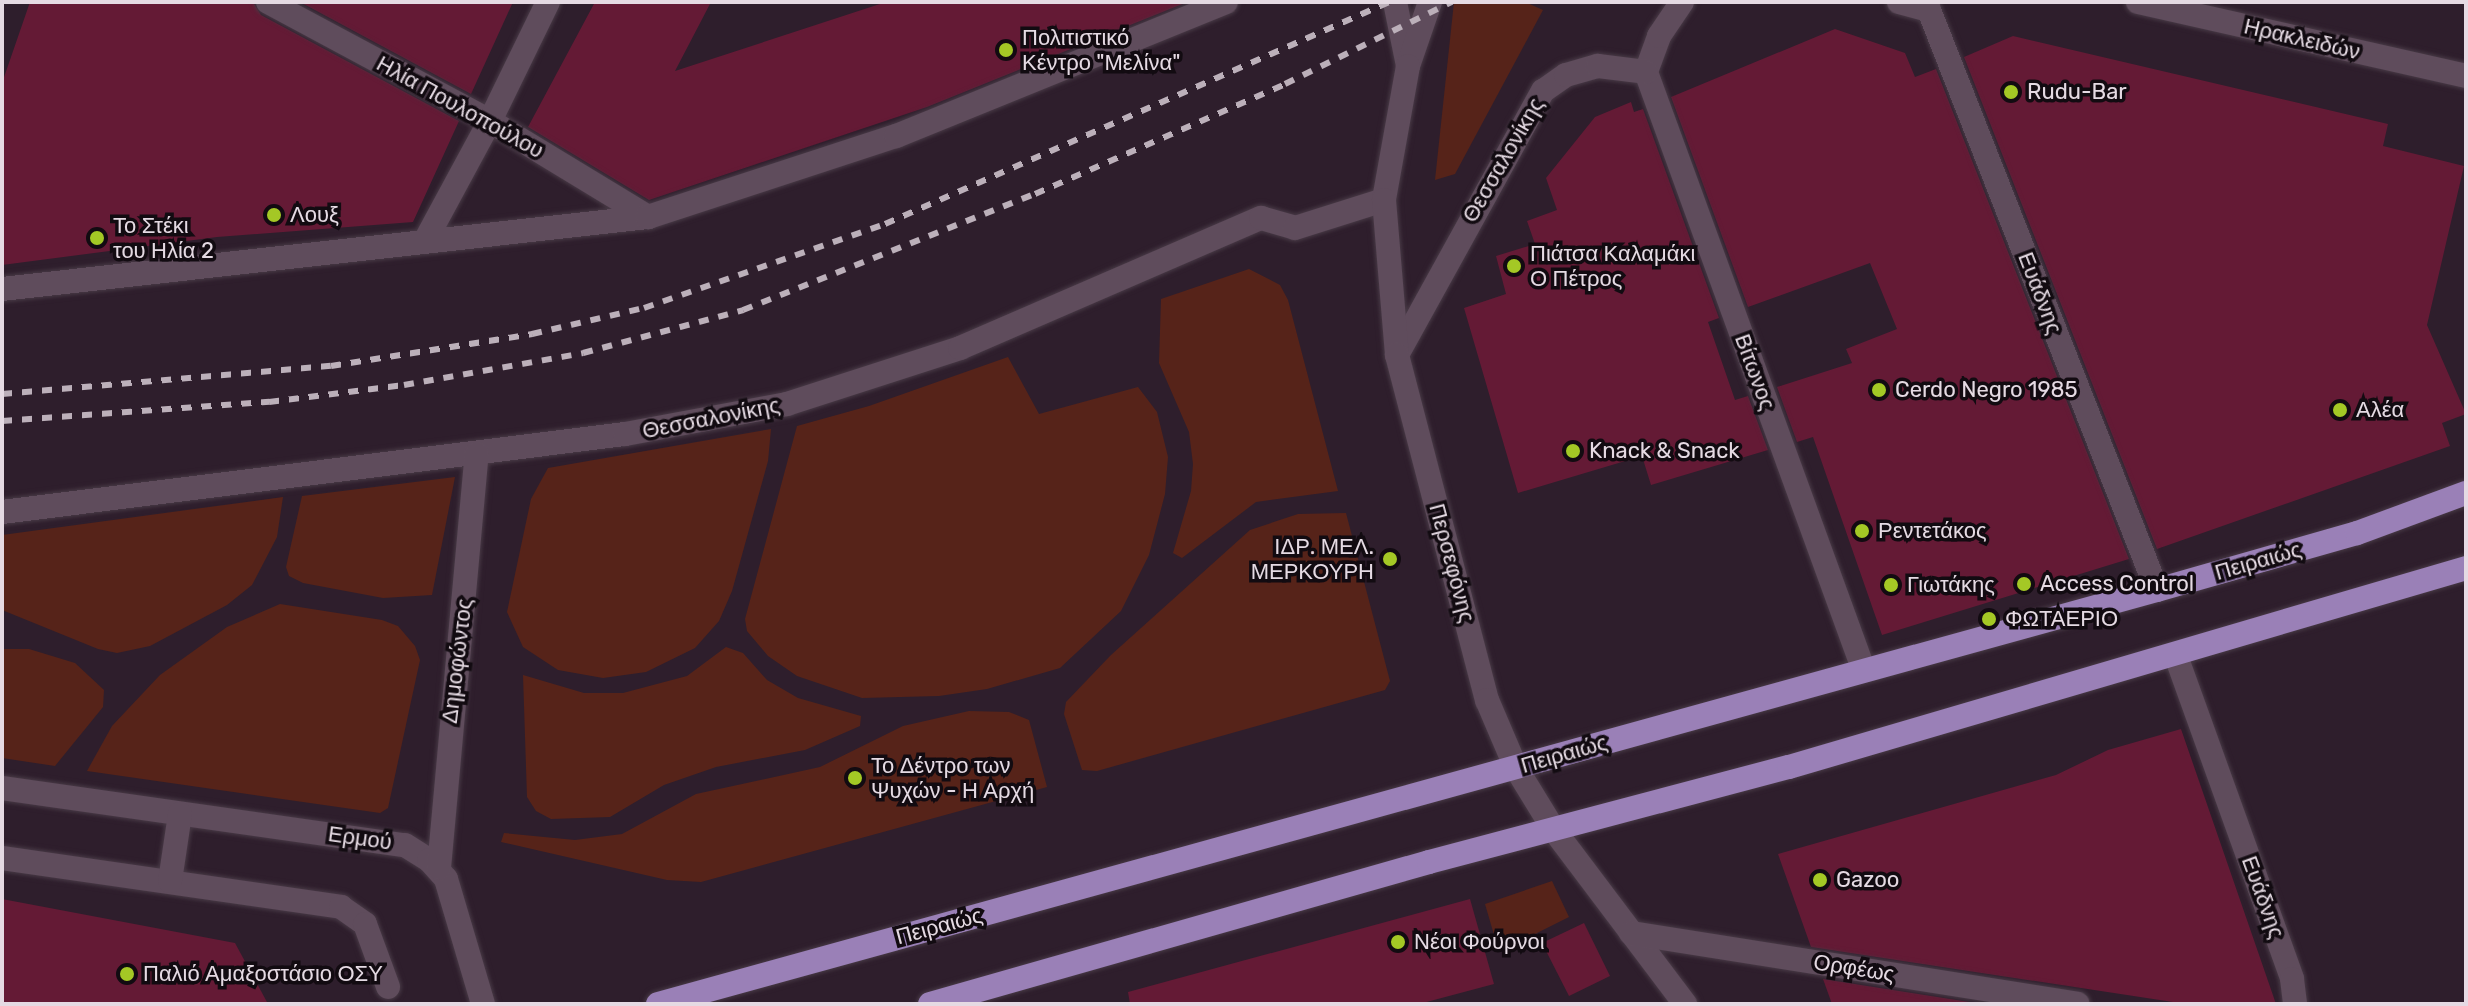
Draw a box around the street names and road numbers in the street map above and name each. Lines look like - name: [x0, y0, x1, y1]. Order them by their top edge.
- street label: Ηρακλειδών: [2241, 13, 2363, 65]
- street label: Ηλία Πουλοπούλου: [372, 50, 548, 164]
- street label: Θεσσαλονίκης: [1457, 93, 1549, 227]
- street label: Ευάδνης: [2012, 248, 2068, 338]
- street label: Βίτωνος: [1729, 330, 1781, 414]
- street label: Θεσσαλονίκης: [640, 392, 782, 444]
- street label: Περσεφόνης: [1423, 501, 1481, 625]
- street label: Πειραιώς: [2212, 536, 2304, 586]
- street label: Δημοφώντος: [436, 597, 478, 725]
- street label: Πειραιώς: [1518, 729, 1610, 779]
- street label: Ερμού: [326, 820, 394, 856]
- street label: Ευάδνης: [2236, 852, 2290, 942]
- street label: Πειραιώς: [893, 902, 985, 950]
- street label: Ορφέως: [1812, 949, 1896, 987]

